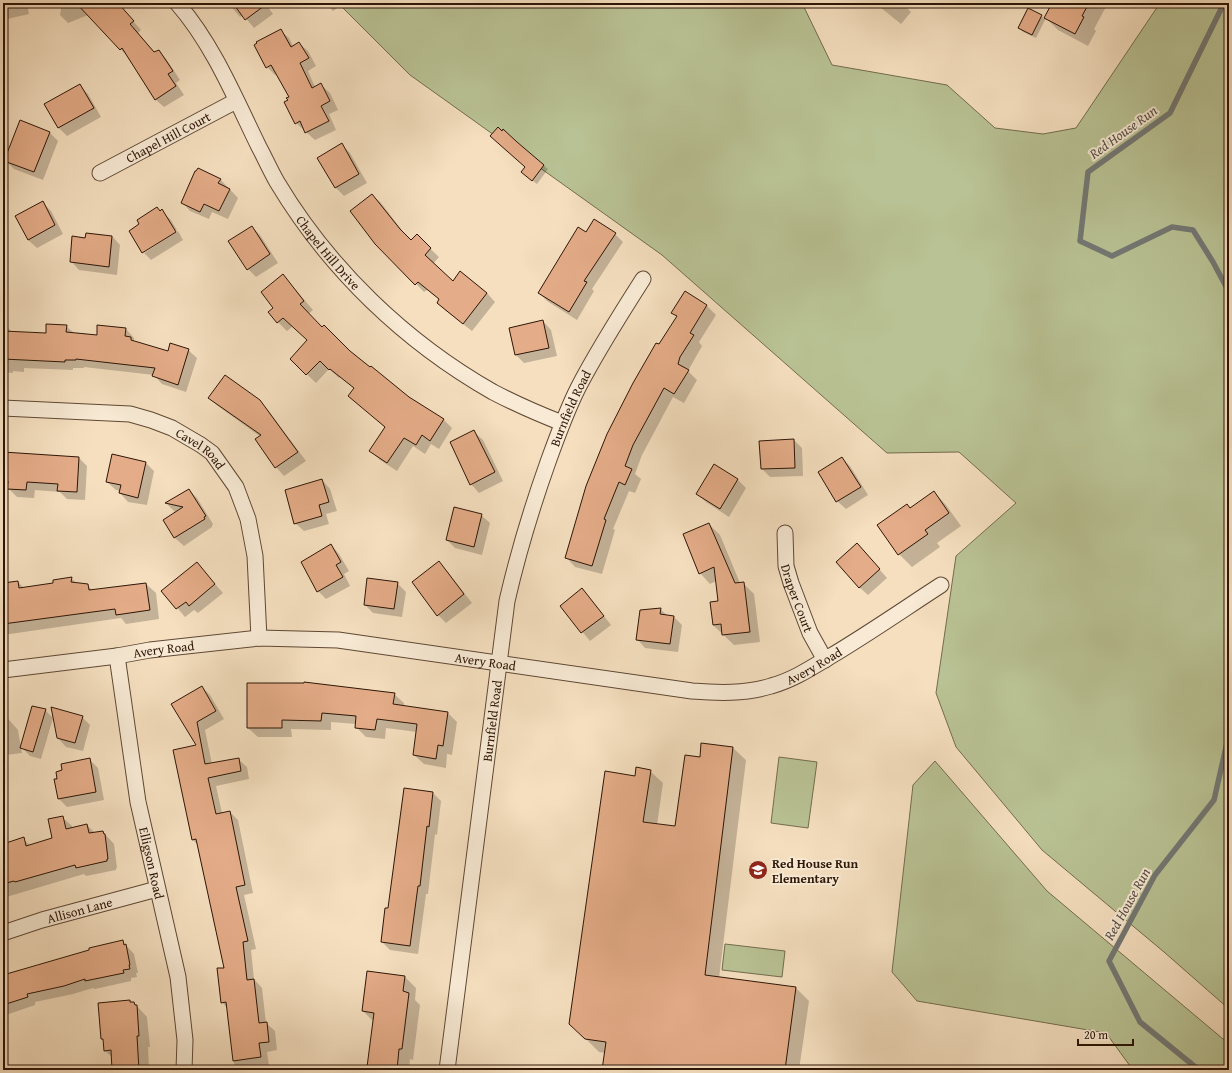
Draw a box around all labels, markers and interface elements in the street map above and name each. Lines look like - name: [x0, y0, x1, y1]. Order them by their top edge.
- water label: Red House Run: [1084, 100, 1161, 164]
- street label: Chapel Hill Court: [122, 107, 214, 167]
- street label: Chapel Hill Drive: [292, 211, 365, 294]
- street label: Burnfield Road: [545, 367, 595, 449]
- street label: Cavel Road: [172, 423, 230, 473]
- street label: Draper Court: [776, 562, 818, 635]
- street label: Avery Road: [131, 636, 195, 662]
- street label: Avery Road: [783, 642, 845, 689]
- street label: Avery Road: [454, 647, 517, 675]
- street label: Burnfield Road: [477, 679, 506, 763]
- street label: Elligson Road: [135, 825, 169, 901]
- place label: Red House Run Elementary: [772, 854, 858, 888]
- school or university icon: Red House Run Elementary: [747, 859, 769, 881]
- water label: Red House Run: [1098, 864, 1155, 945]
- street label: Allison Lane: [45, 892, 114, 928]
- scale bar: [1078, 1021, 1133, 1047]
- text: 20 m: [1084, 1026, 1108, 1043]

